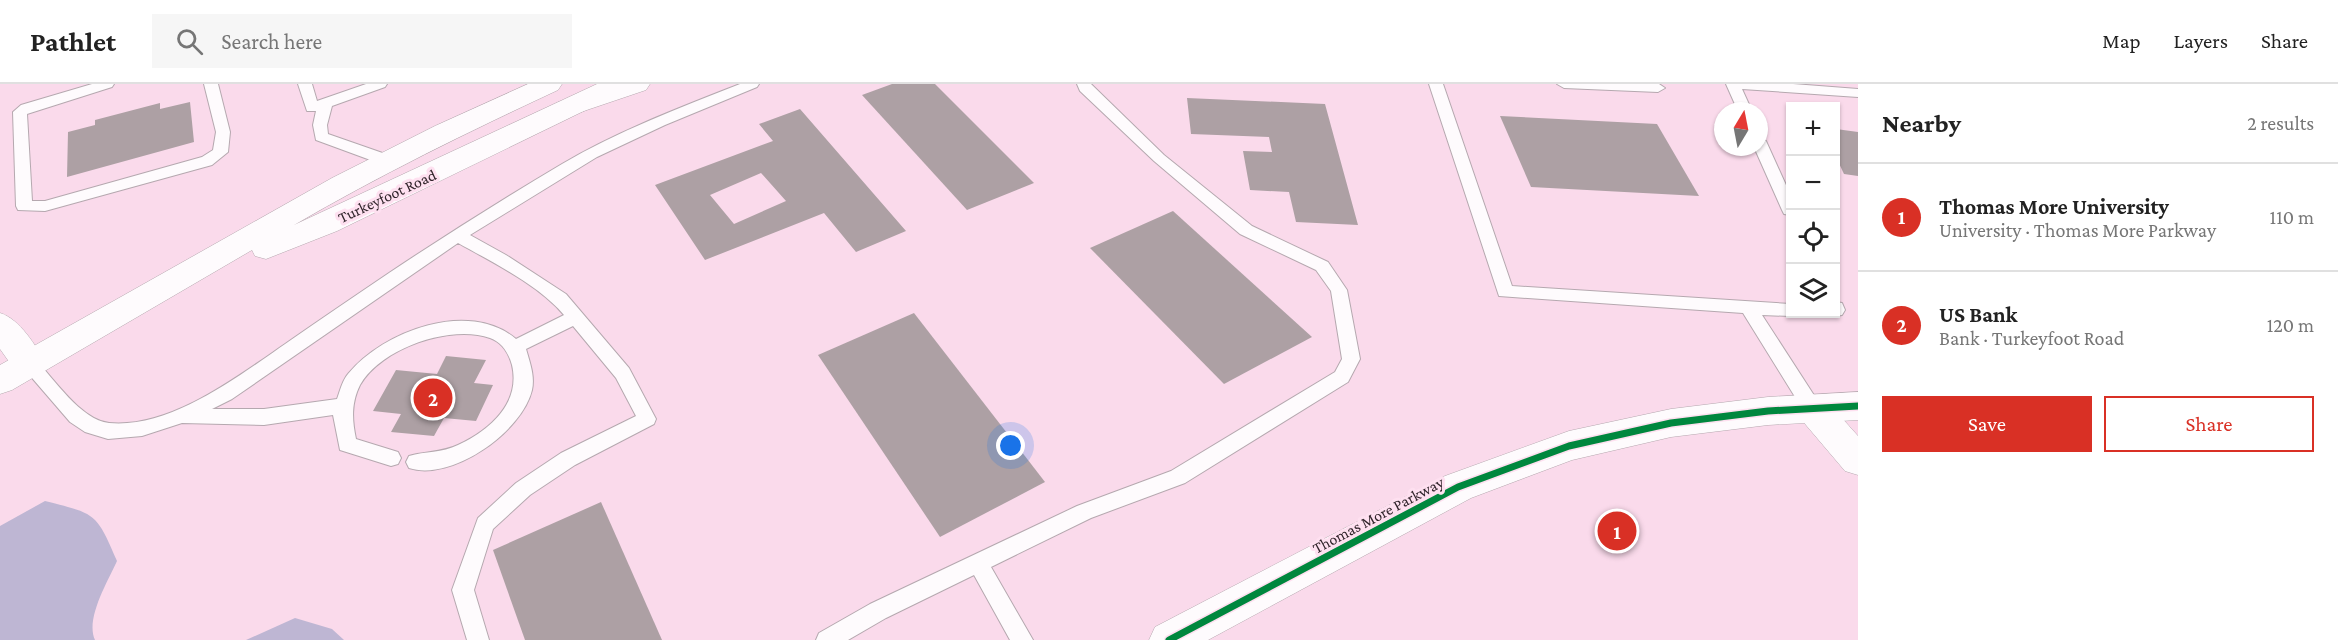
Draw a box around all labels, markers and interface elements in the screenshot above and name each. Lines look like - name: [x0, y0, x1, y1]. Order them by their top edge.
- search box: [152, 14, 572, 68]
- icon: search: [173, 25, 206, 58]
- text: Pathlet: [30, 26, 116, 57]
- text: Search here: [221, 29, 322, 54]
- text: Map: [2102, 29, 2141, 53]
- text: Layers: [2174, 29, 2228, 53]
- text: Share: [2261, 29, 2308, 53]
- north arrow: [1714, 102, 1768, 156]
- map controls: [1786, 102, 1840, 318]
- button: +: [1786, 102, 1840, 156]
- text: Nearby: [1882, 109, 1961, 138]
- text: 2 results: [2247, 112, 2314, 134]
- button: −: [1786, 156, 1840, 210]
- street label: Turkeyfoot Road: [335, 166, 440, 227]
- text: Thomas More University: [1939, 194, 2169, 219]
- text: 1: [1898, 206, 1905, 228]
- text: 110 m: [2270, 206, 2314, 228]
- button: locate: [1786, 210, 1840, 264]
- text: University · Thomas More Parkway: [1939, 219, 2216, 241]
- button: layers: [1786, 264, 1840, 318]
- text: US Bank: [1939, 302, 2018, 327]
- text: 2: [1896, 314, 1907, 336]
- text: 120 m: [2267, 314, 2314, 336]
- text: Bank · Turkeyfoot Road: [1939, 327, 2124, 349]
- pin: 2: [414, 376, 452, 420]
- button: Save: [1882, 396, 2092, 452]
- button: Share: [2104, 396, 2314, 452]
- your location: [996, 431, 1025, 460]
- street label: Thomas More Parkway: [1310, 473, 1447, 558]
- pin: 1: [1598, 508, 1636, 554]

